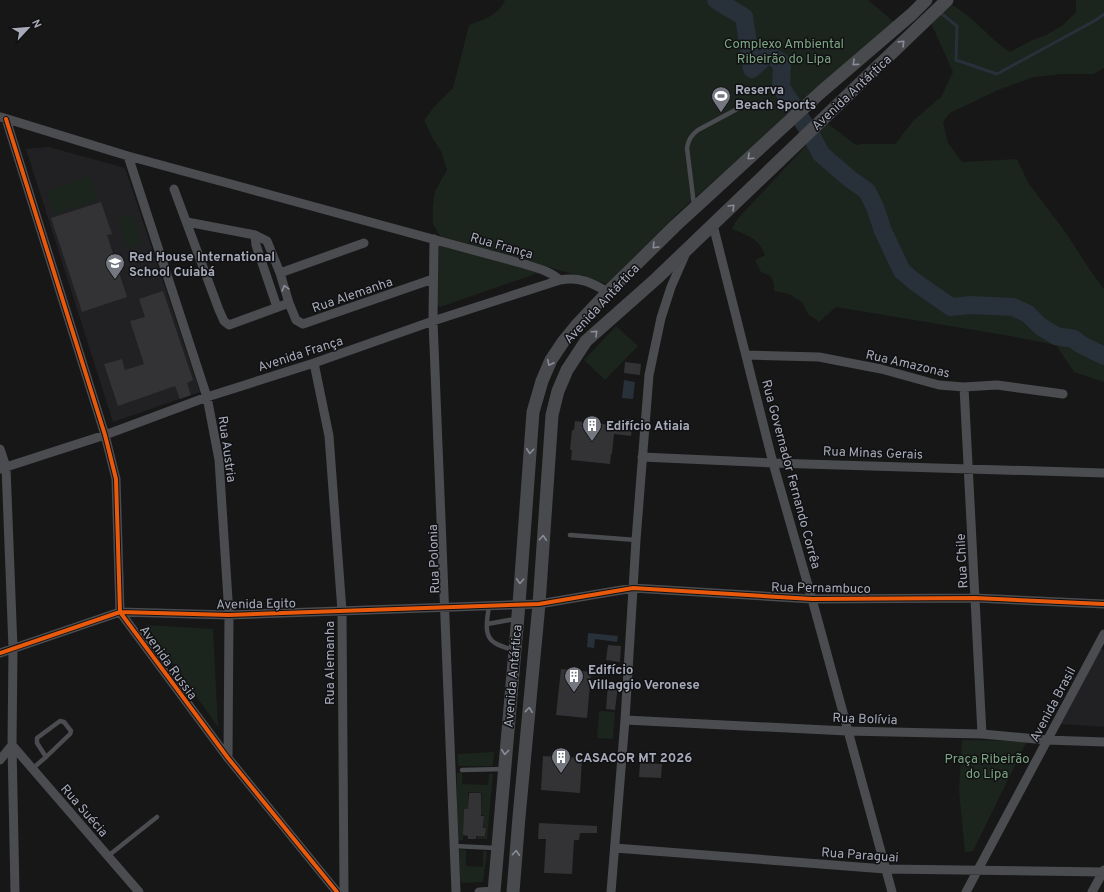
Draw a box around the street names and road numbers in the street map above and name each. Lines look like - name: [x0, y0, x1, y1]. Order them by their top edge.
- street label: Avenida Antártica: [809, 52, 896, 135]
- street label: Rua França: [468, 230, 535, 264]
- street label: Avenida Antártica: [561, 261, 644, 348]
- street label: Rua Alemanha: [310, 275, 395, 317]
- street label: Avenida França: [256, 334, 345, 376]
- street label: Rua Amazonas: [864, 347, 951, 382]
- street label: Rua Governador Fernando Corrêa: [757, 378, 823, 571]
- street label: Rua Austria: [213, 415, 239, 483]
- street label: Rua Minas Gerais: [823, 444, 923, 464]
- street label: Rua Polonia: [426, 524, 444, 594]
- street label: Rua Chile: [954, 533, 972, 589]
- street label: Rua Pernambuco: [771, 580, 871, 598]
- street label: Avenida Egito: [216, 596, 296, 614]
- street label: Rua Alemanha: [323, 621, 339, 705]
- street label: Avenida Russia: [135, 623, 200, 703]
- street label: Avenida Antártica: [502, 624, 526, 728]
- street label: Avenida Brasil: [1027, 665, 1080, 745]
- street label: Rua Bolívia: [832, 711, 898, 729]
- street label: Rua Suécia: [56, 782, 111, 841]
- street label: Rua Paraguai: [821, 845, 899, 867]

